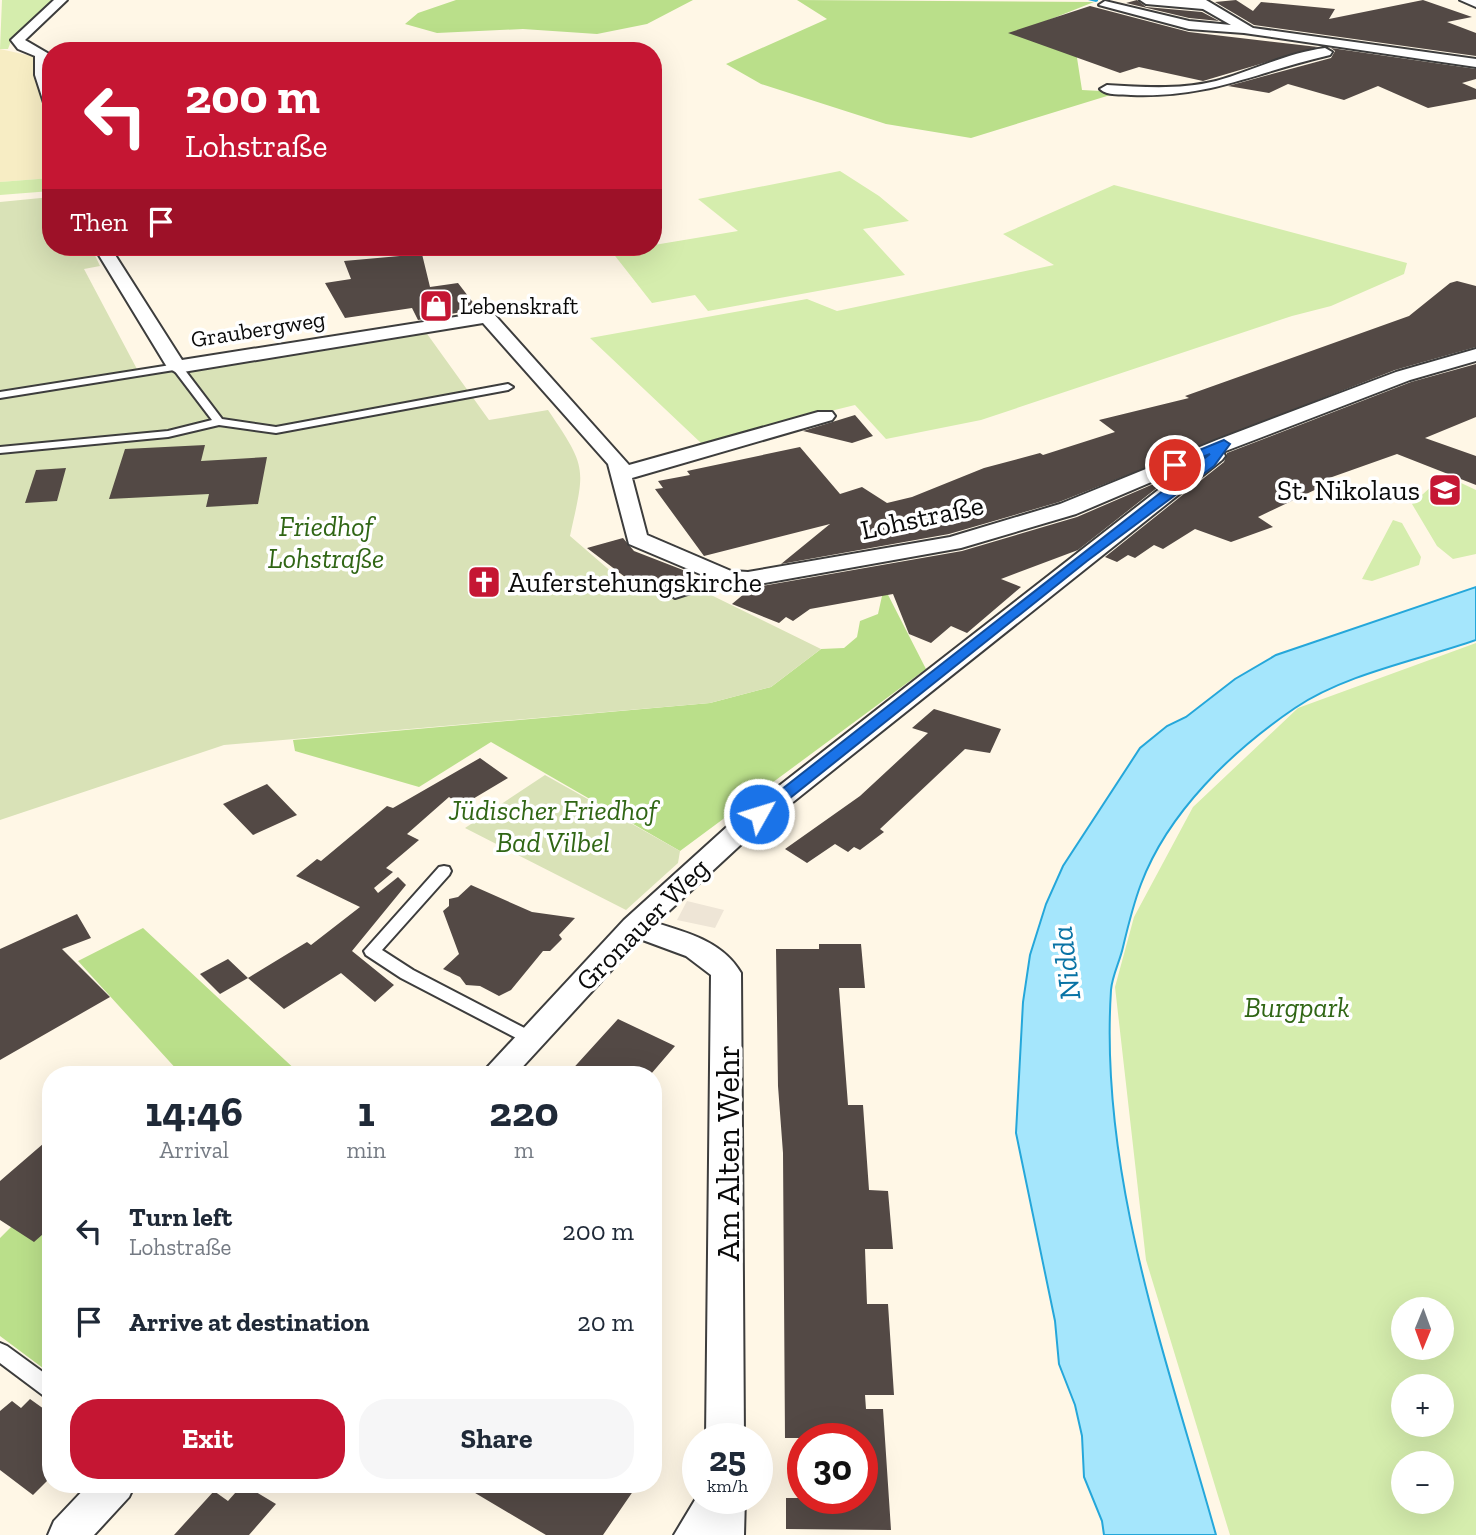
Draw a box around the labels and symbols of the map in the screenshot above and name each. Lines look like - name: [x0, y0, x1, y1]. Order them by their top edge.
- shop icon: Lebenskraft: [417, 287, 455, 325]
- place label: Lebenskraft: [460, 292, 579, 320]
- street label: Graubergweg: [189, 304, 328, 353]
- pin: [1145, 435, 1205, 495]
- school or university icon: St. Nikolaus: [1426, 471, 1464, 509]
- place label: St. Nikolaus: [1277, 474, 1420, 507]
- street label: Lohstraße: [858, 488, 987, 547]
- park label: Friedhof Lohstraße: [268, 510, 384, 575]
- church icon: Auferstehungskirche: [465, 563, 503, 601]
- place label: Auferstehungskirche: [508, 566, 762, 599]
- position arrow: [722, 777, 796, 851]
- park label: Jüdischer Friedhof Bad Vilbel: [448, 794, 661, 859]
- street label: Gronauer Weg: [569, 851, 716, 998]
- water label: Nidda: [1044, 924, 1088, 1002]
- park label: Burgpark: [1244, 991, 1350, 1024]
- street label: Am Alten Wehr: [708, 1045, 747, 1261]
- north arrow: [1391, 1297, 1454, 1360]
- speed limit sign: 30: [787, 1423, 878, 1514]

